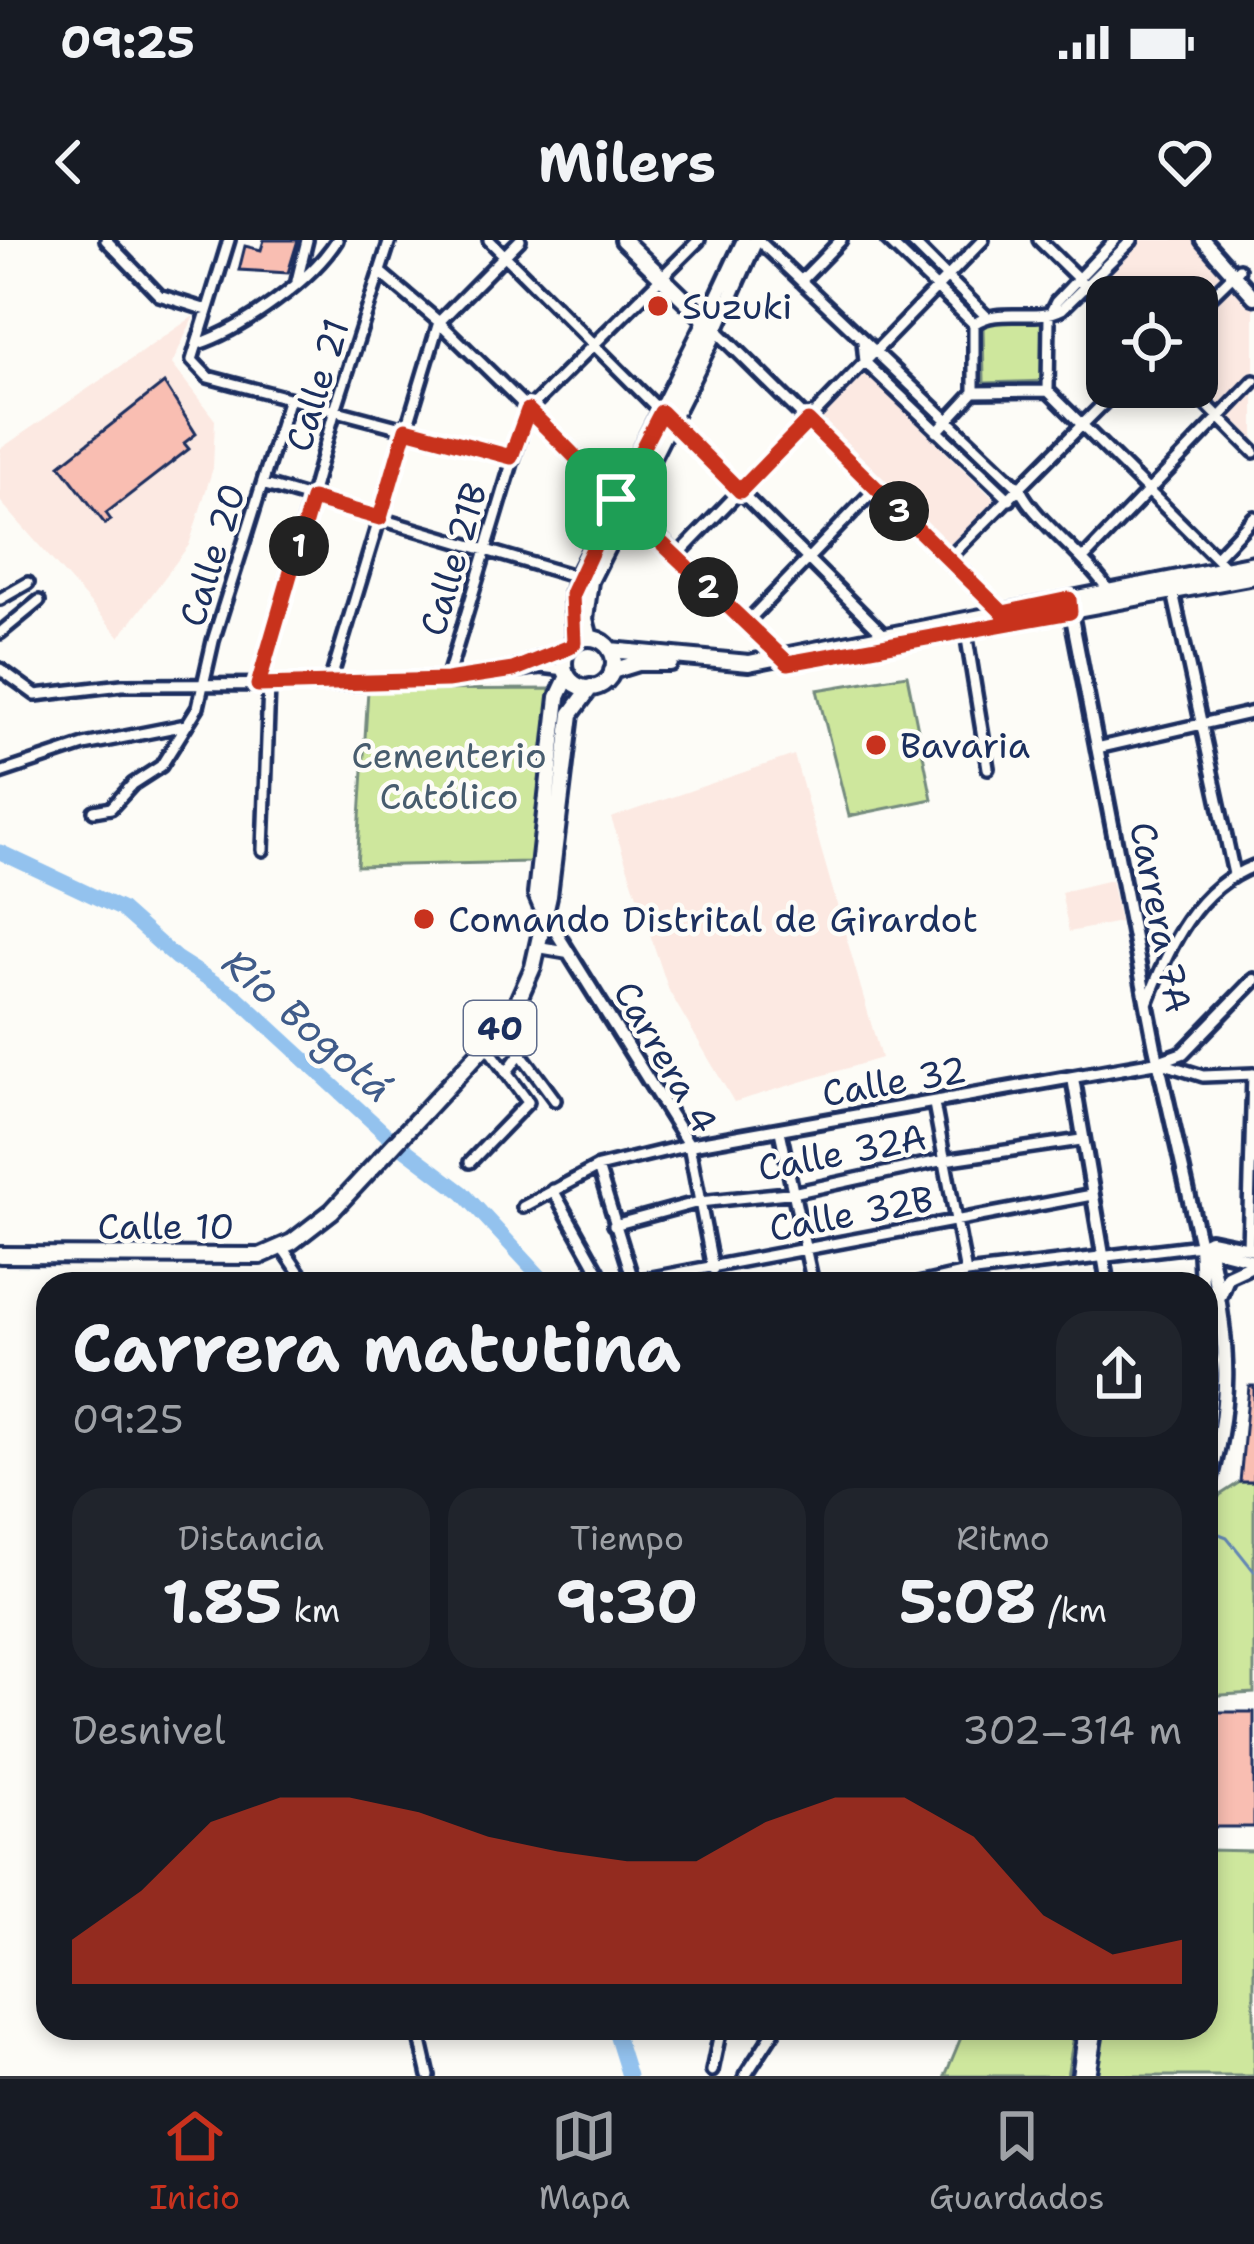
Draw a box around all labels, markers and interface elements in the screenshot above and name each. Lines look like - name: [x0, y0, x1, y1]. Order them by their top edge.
- text: 09:25: [60, 12, 195, 72]
- text: Milers: [538, 126, 716, 198]
- icon: back: [36, 129, 102, 195]
- icon: heart: [1152, 129, 1218, 195]
- map controls: [1086, 276, 1218, 408]
- button: locate: [1086, 276, 1218, 408]
- place label: Suzuki: [682, 282, 792, 331]
- marker: Suzuki: [645, 293, 671, 319]
- street label: Calle 21: [274, 313, 361, 457]
- pin: [565, 448, 667, 550]
- icon: arrive: [583, 466, 649, 532]
- street label: Calle 21B: [408, 477, 499, 642]
- street label: Calle 20: [168, 478, 257, 633]
- pin: 3: [869, 481, 929, 541]
- text: 3: [887, 488, 911, 533]
- pin: 1: [269, 516, 329, 576]
- text: 1: [291, 523, 307, 568]
- pin: 2: [678, 557, 738, 617]
- text: 2: [696, 564, 720, 609]
- place label: Bavaria: [900, 721, 1030, 770]
- park label: Cementerio Católico: [351, 731, 547, 821]
- marker: Bavaria: [863, 732, 889, 758]
- street label: Carrera 7A: [1118, 818, 1203, 1017]
- place label: Comando Distrital de Girardot: [448, 895, 978, 944]
- marker: Comando Distrital de Girardot: [411, 906, 437, 932]
- water label: Río Bogotá: [212, 937, 404, 1113]
- street label: Carrera 4: [602, 972, 729, 1143]
- road number: 40: [464, 1001, 536, 1055]
- street label: Calle 32: [818, 1045, 970, 1118]
- street label: Calle 32A: [754, 1112, 930, 1193]
- street label: Calle 32B: [765, 1174, 937, 1253]
- street label: Calle 10: [97, 1202, 235, 1251]
- text: Carrera matutina: [72, 1304, 681, 1392]
- button: share: [1056, 1311, 1182, 1437]
- text: 09:25: [72, 1393, 184, 1445]
- text: Distancia: [178, 1516, 324, 1561]
- text: Tiempo: [570, 1516, 684, 1561]
- text: Ritmo: [956, 1516, 1050, 1561]
- text: 1.85: [162, 1561, 282, 1641]
- text: 9:30: [556, 1561, 698, 1641]
- text: 5:08: [899, 1561, 1037, 1641]
- text: km: [282, 1588, 340, 1633]
- text: /km: [1037, 1588, 1107, 1633]
- text: Desnivel: [72, 1704, 226, 1756]
- text: 302–314 m: [962, 1704, 1182, 1756]
- tab: Inicio: [149, 2103, 240, 2220]
- tab: Mapa: [539, 2103, 630, 2220]
- tab: Guardados: [929, 2103, 1105, 2220]

